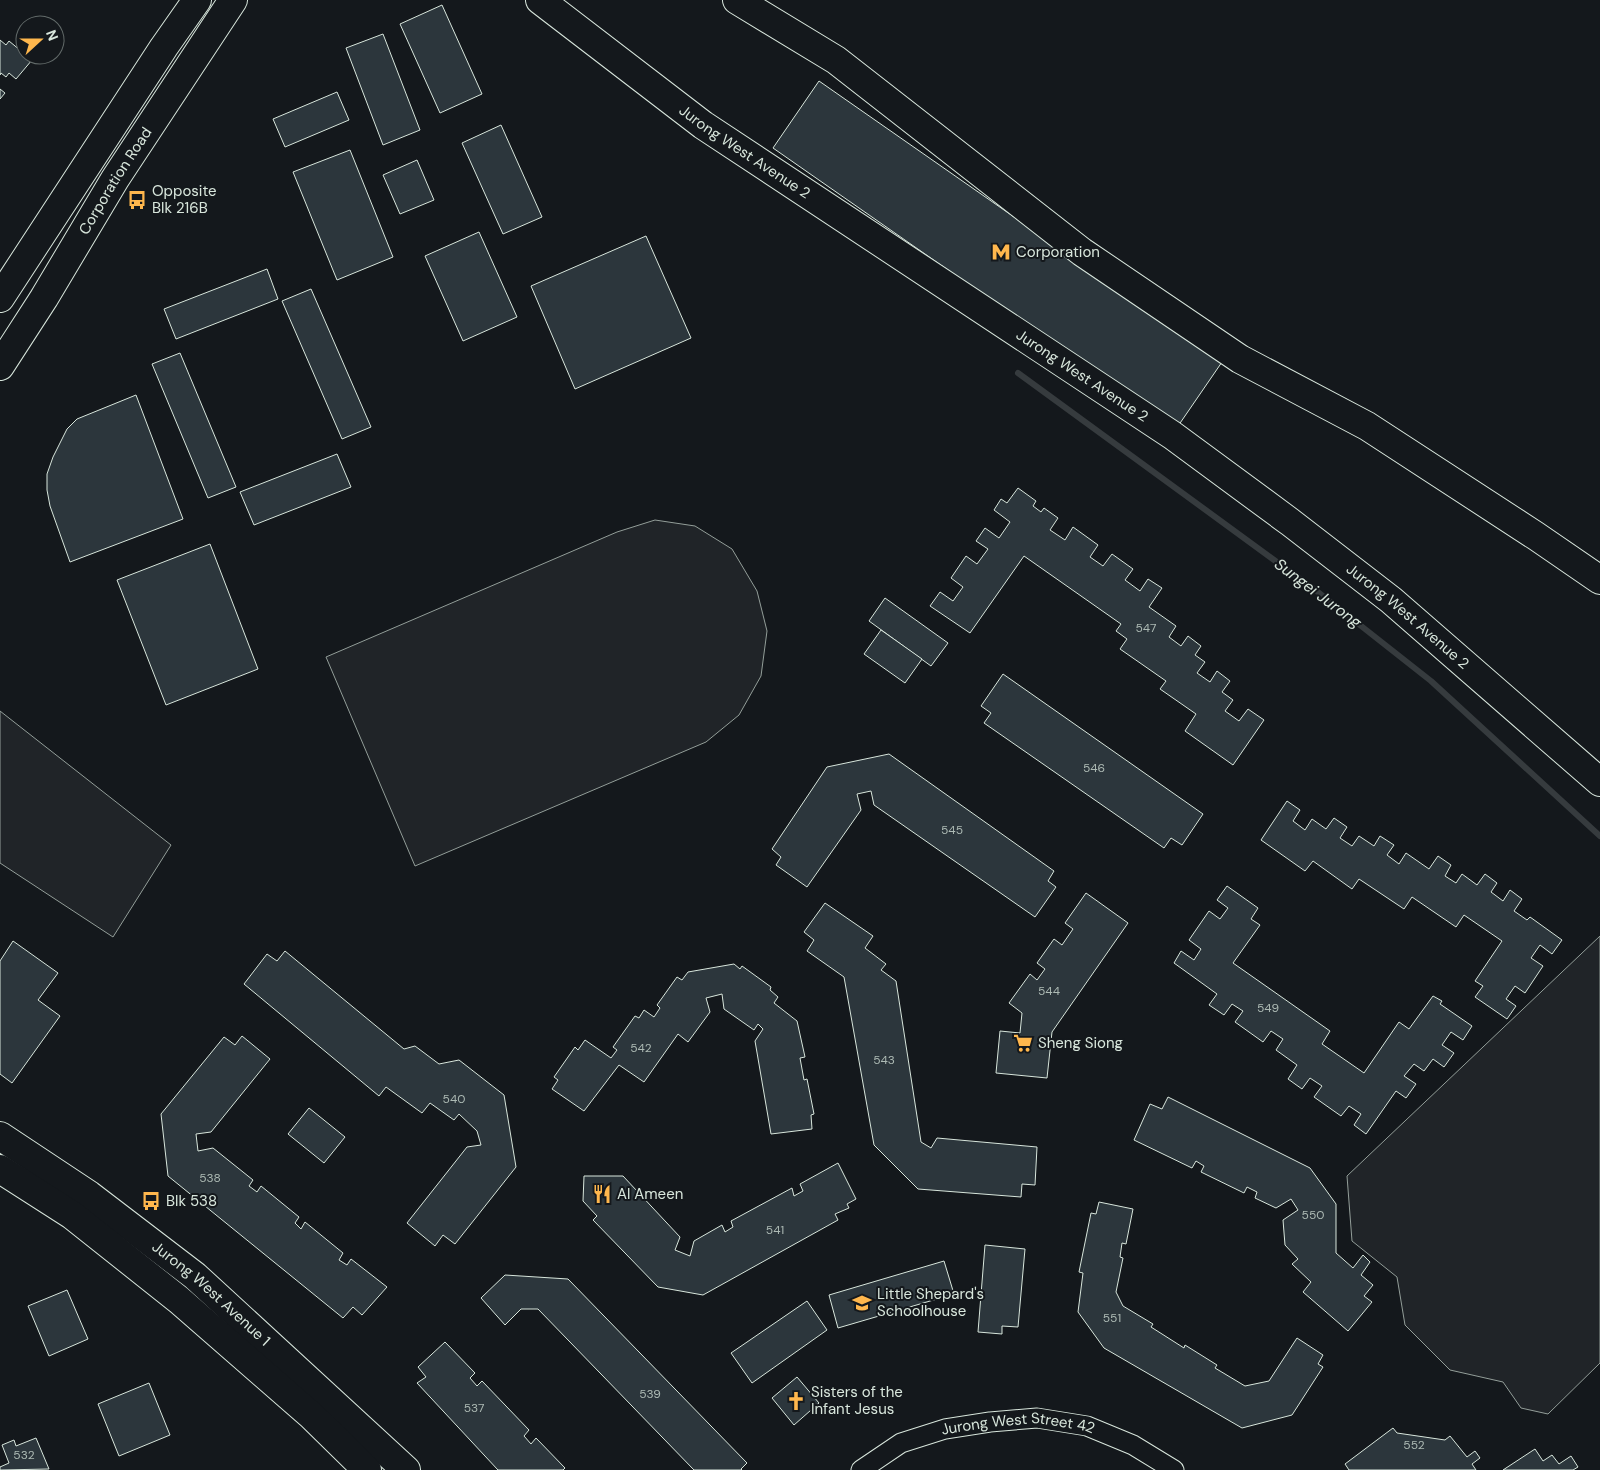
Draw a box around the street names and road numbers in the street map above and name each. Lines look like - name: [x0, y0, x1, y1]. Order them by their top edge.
- street label: Jurong West Avenue 2: [675, 100, 814, 203]
- street label: Corporation Road: [74, 123, 156, 238]
- street label: Jurong West Avenue 2: [1012, 325, 1152, 427]
- street label: Jurong West Avenue 2: [1342, 559, 1473, 673]
- street label: Jurong West Avenue 1: [148, 1237, 275, 1350]
- street label: Jurong West Street 42: [938, 1408, 1098, 1440]

